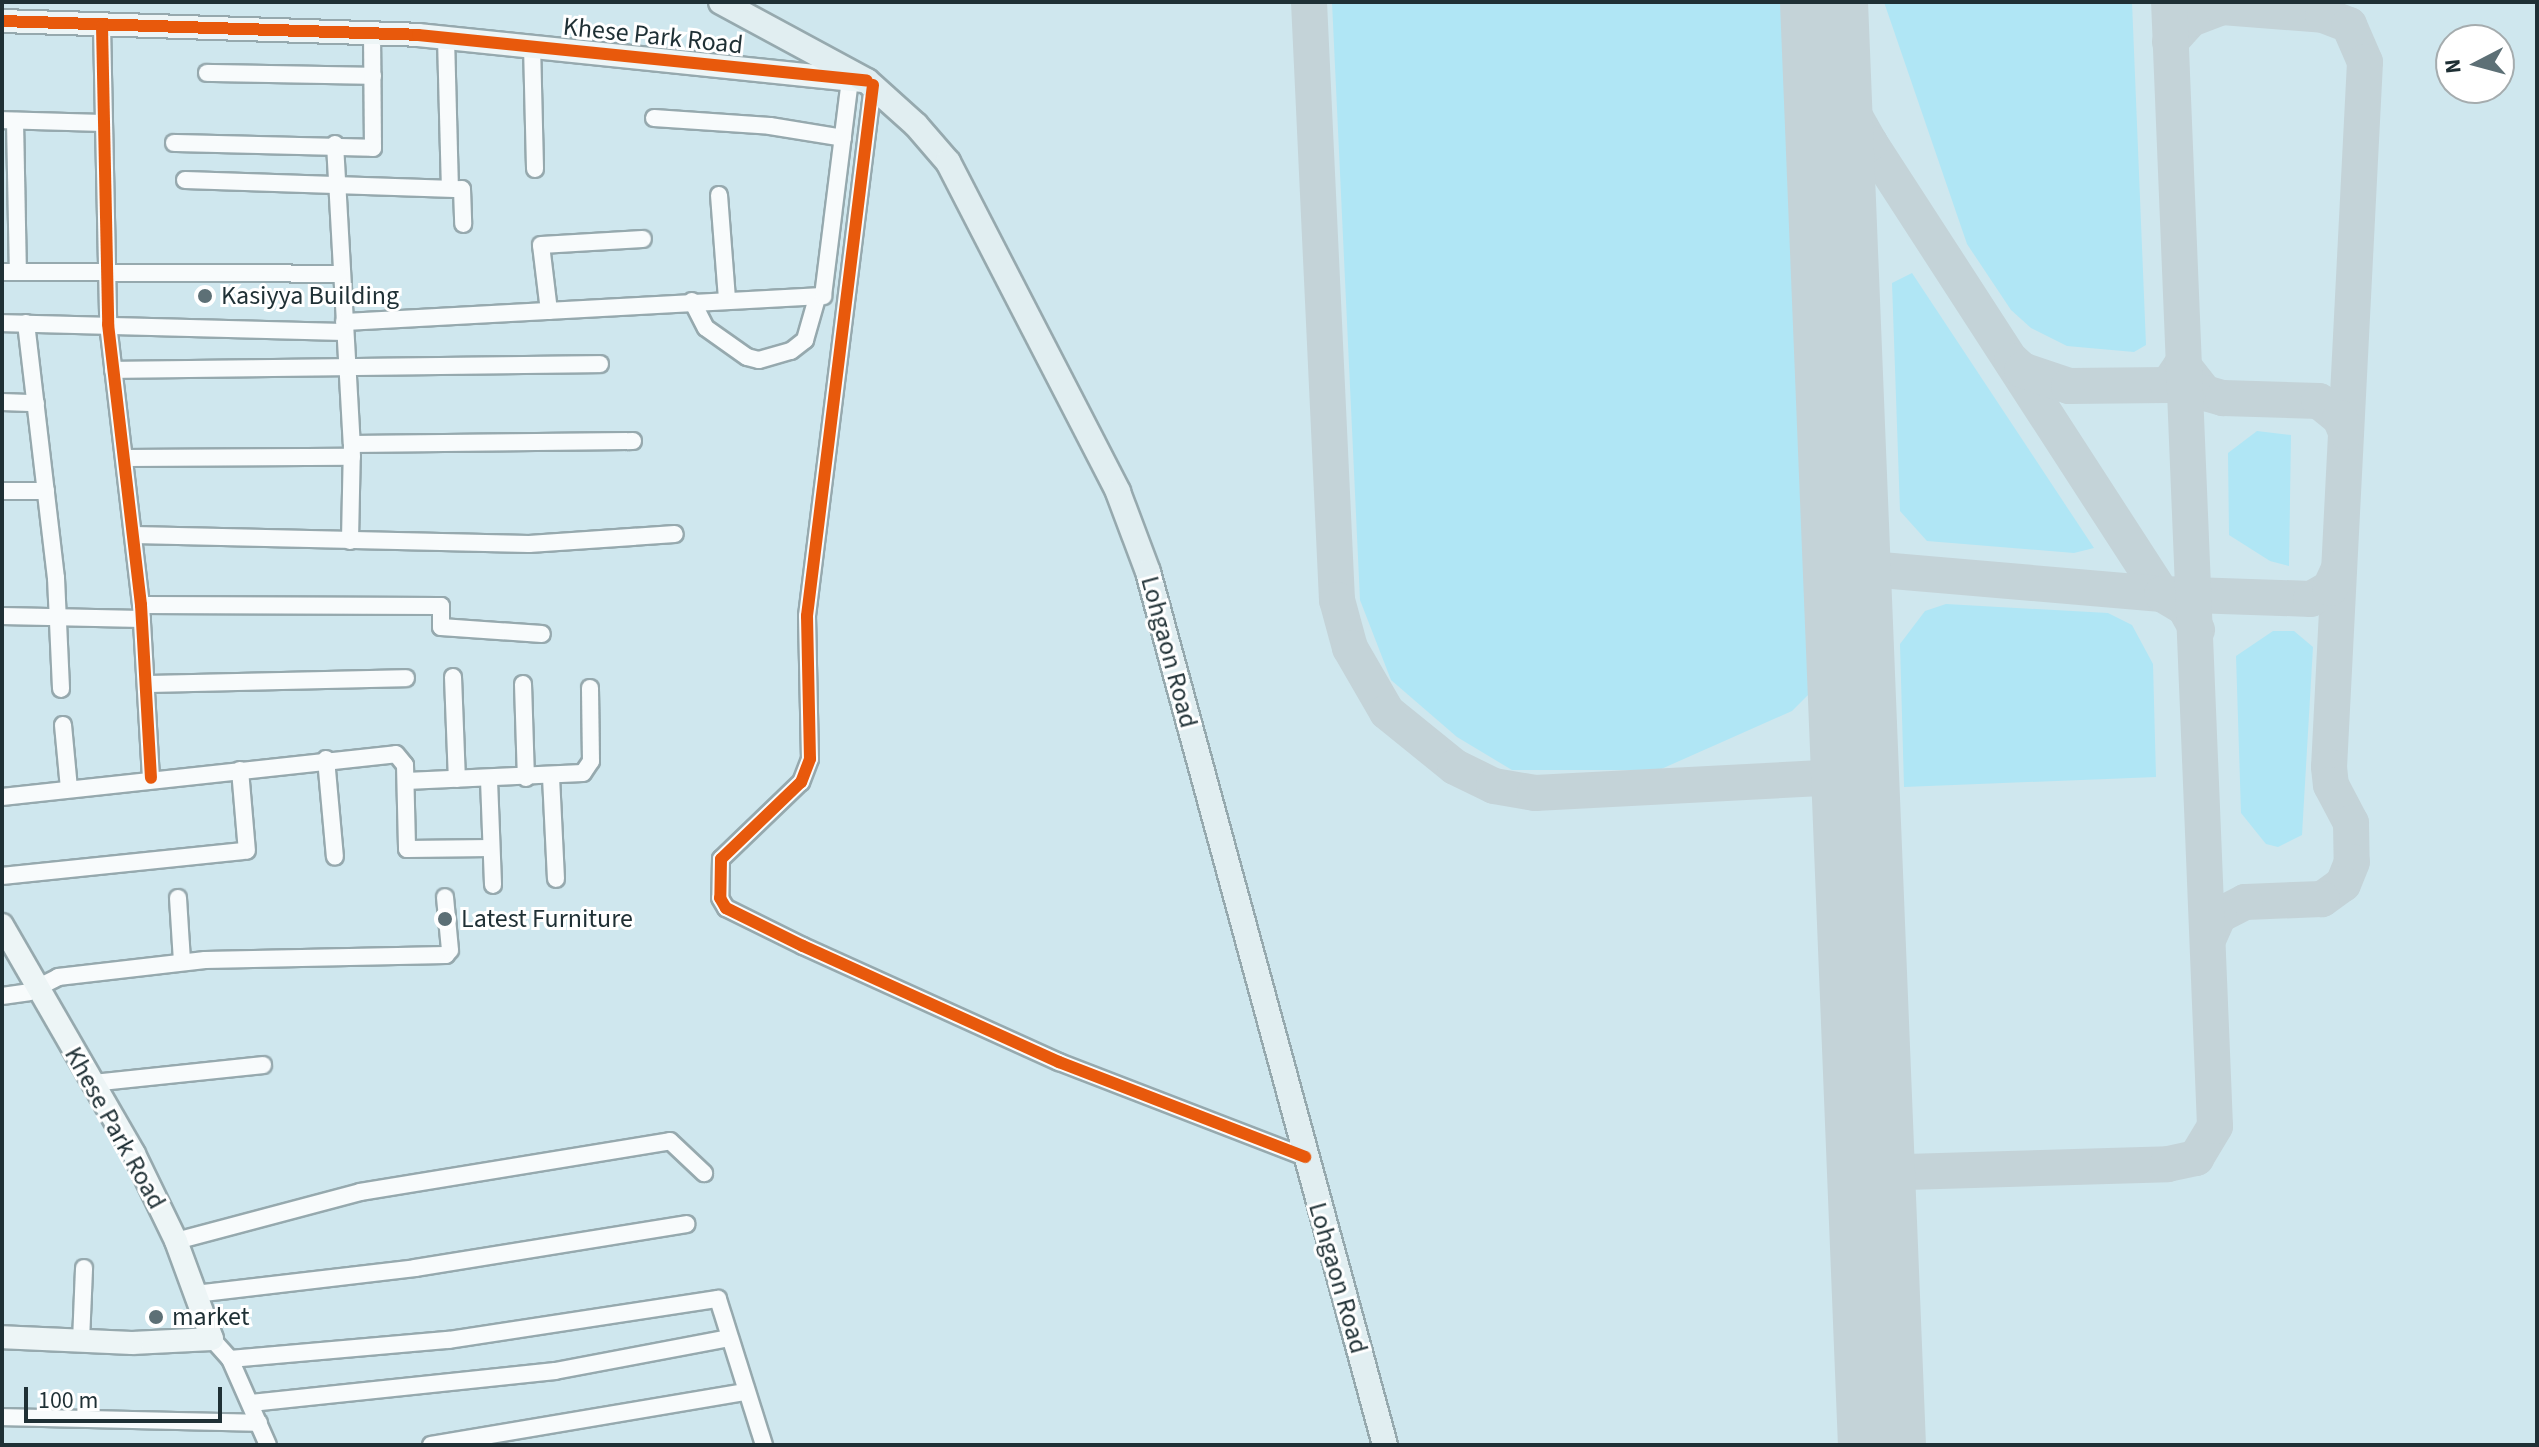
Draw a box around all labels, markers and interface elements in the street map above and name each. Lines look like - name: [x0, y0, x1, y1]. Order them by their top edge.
- street label: Khese Park Road: [562, 11, 744, 61]
- north arrow: [2435, 24, 2515, 104]
- text: N: [2436, 57, 2470, 75]
- place label: Kasiyya Building: [221, 280, 399, 312]
- marker: Kasiyya Building: [196, 287, 214, 305]
- street label: Lohgaon Road: [1134, 573, 1204, 731]
- place label: Latest Furniture: [461, 903, 633, 935]
- marker: Latest Furniture: [436, 910, 454, 928]
- street label: Khese Park Road: [58, 1041, 172, 1215]
- street label: Lohgaon Road: [1302, 1199, 1374, 1357]
- place label: market: [172, 1301, 250, 1333]
- marker: market: [147, 1308, 165, 1326]
- scale bar: [28, 1371, 226, 1421]
- text: 100 m: [38, 1383, 98, 1418]

